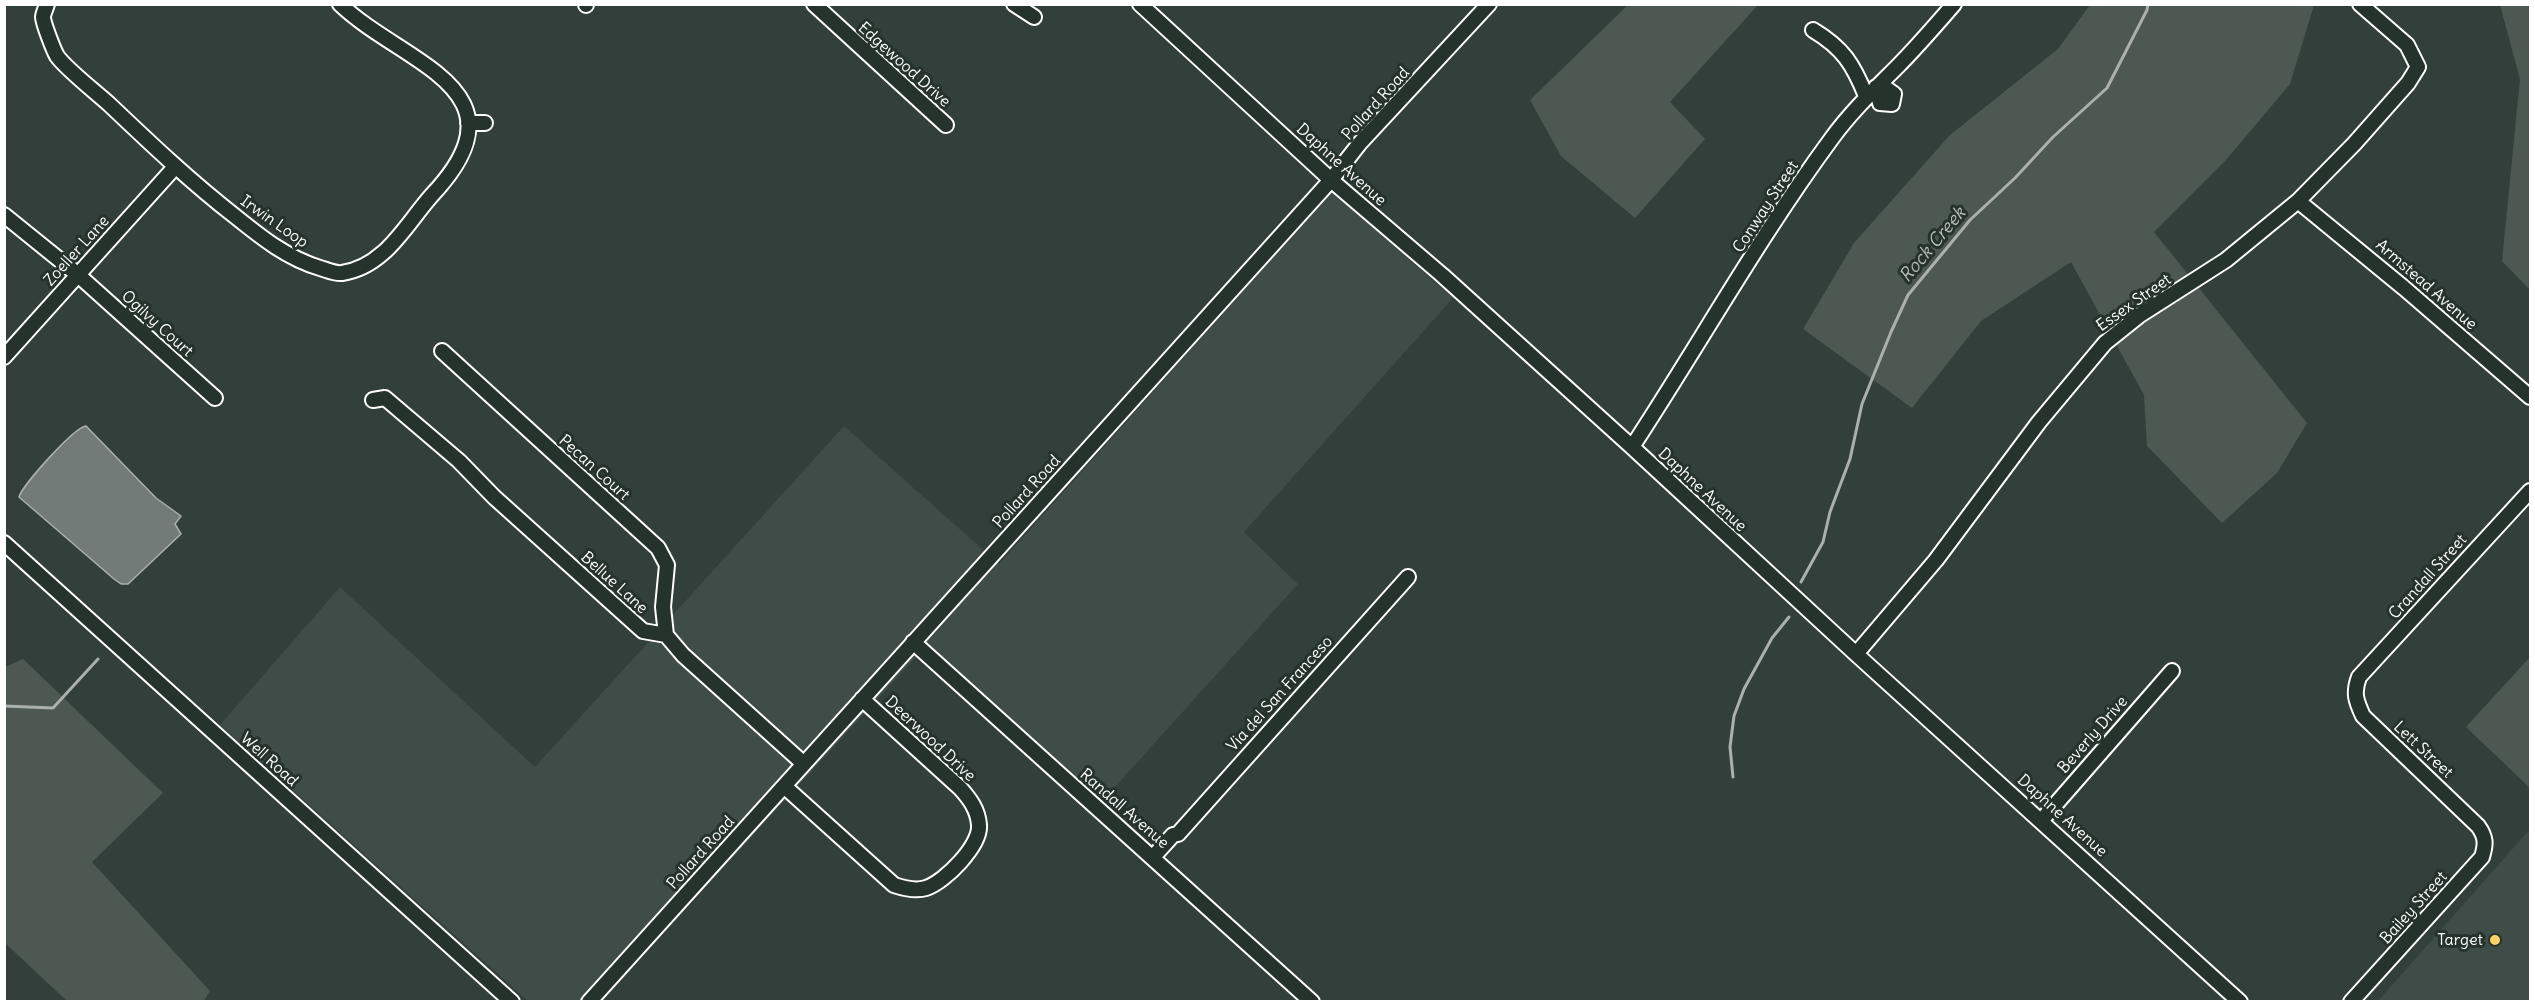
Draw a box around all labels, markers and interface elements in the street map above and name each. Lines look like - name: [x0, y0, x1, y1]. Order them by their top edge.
- street label: Edgewood Drive: [854, 18, 954, 112]
- street label: Pollard Road: [1338, 64, 1414, 144]
- street label: Daphne Avenue: [1292, 120, 1390, 210]
- street label: Conway Street: [1729, 157, 1803, 257]
- street label: Irwin Loop: [236, 192, 312, 252]
- water label: Rock Creek: [1895, 203, 1971, 287]
- street label: Zoeller Lane: [40, 212, 114, 290]
- street label: Armstead Avenue: [2371, 236, 2481, 334]
- street label: Essex Street: [2093, 270, 2175, 336]
- street label: Ogilvy Court: [117, 287, 197, 361]
- street label: Pecan Court: [555, 431, 633, 505]
- street label: Daphne Avenue: [1654, 444, 1750, 536]
- street label: Pollard Road: [989, 452, 1065, 532]
- street label: Crandall Street: [2385, 531, 2471, 623]
- street label: Bellue Lane: [577, 548, 651, 618]
- street label: Via del San Franceso: [1223, 632, 1337, 756]
- street label: Deerwood Drive: [881, 692, 979, 786]
- street label: Beverly Drive: [2054, 692, 2132, 778]
- street label: Lett Street: [2389, 718, 2457, 782]
- street label: Well Road: [236, 729, 302, 791]
- street label: Randall Avenue: [1076, 765, 1172, 853]
- street label: Daphne Avenue: [2013, 771, 2111, 861]
- street label: Pollard Road: [663, 813, 739, 893]
- street label: Bailey Street: [2376, 868, 2452, 948]
- place label: Target: [2437, 930, 2483, 950]
- marker: Target: [2488, 933, 2502, 947]

